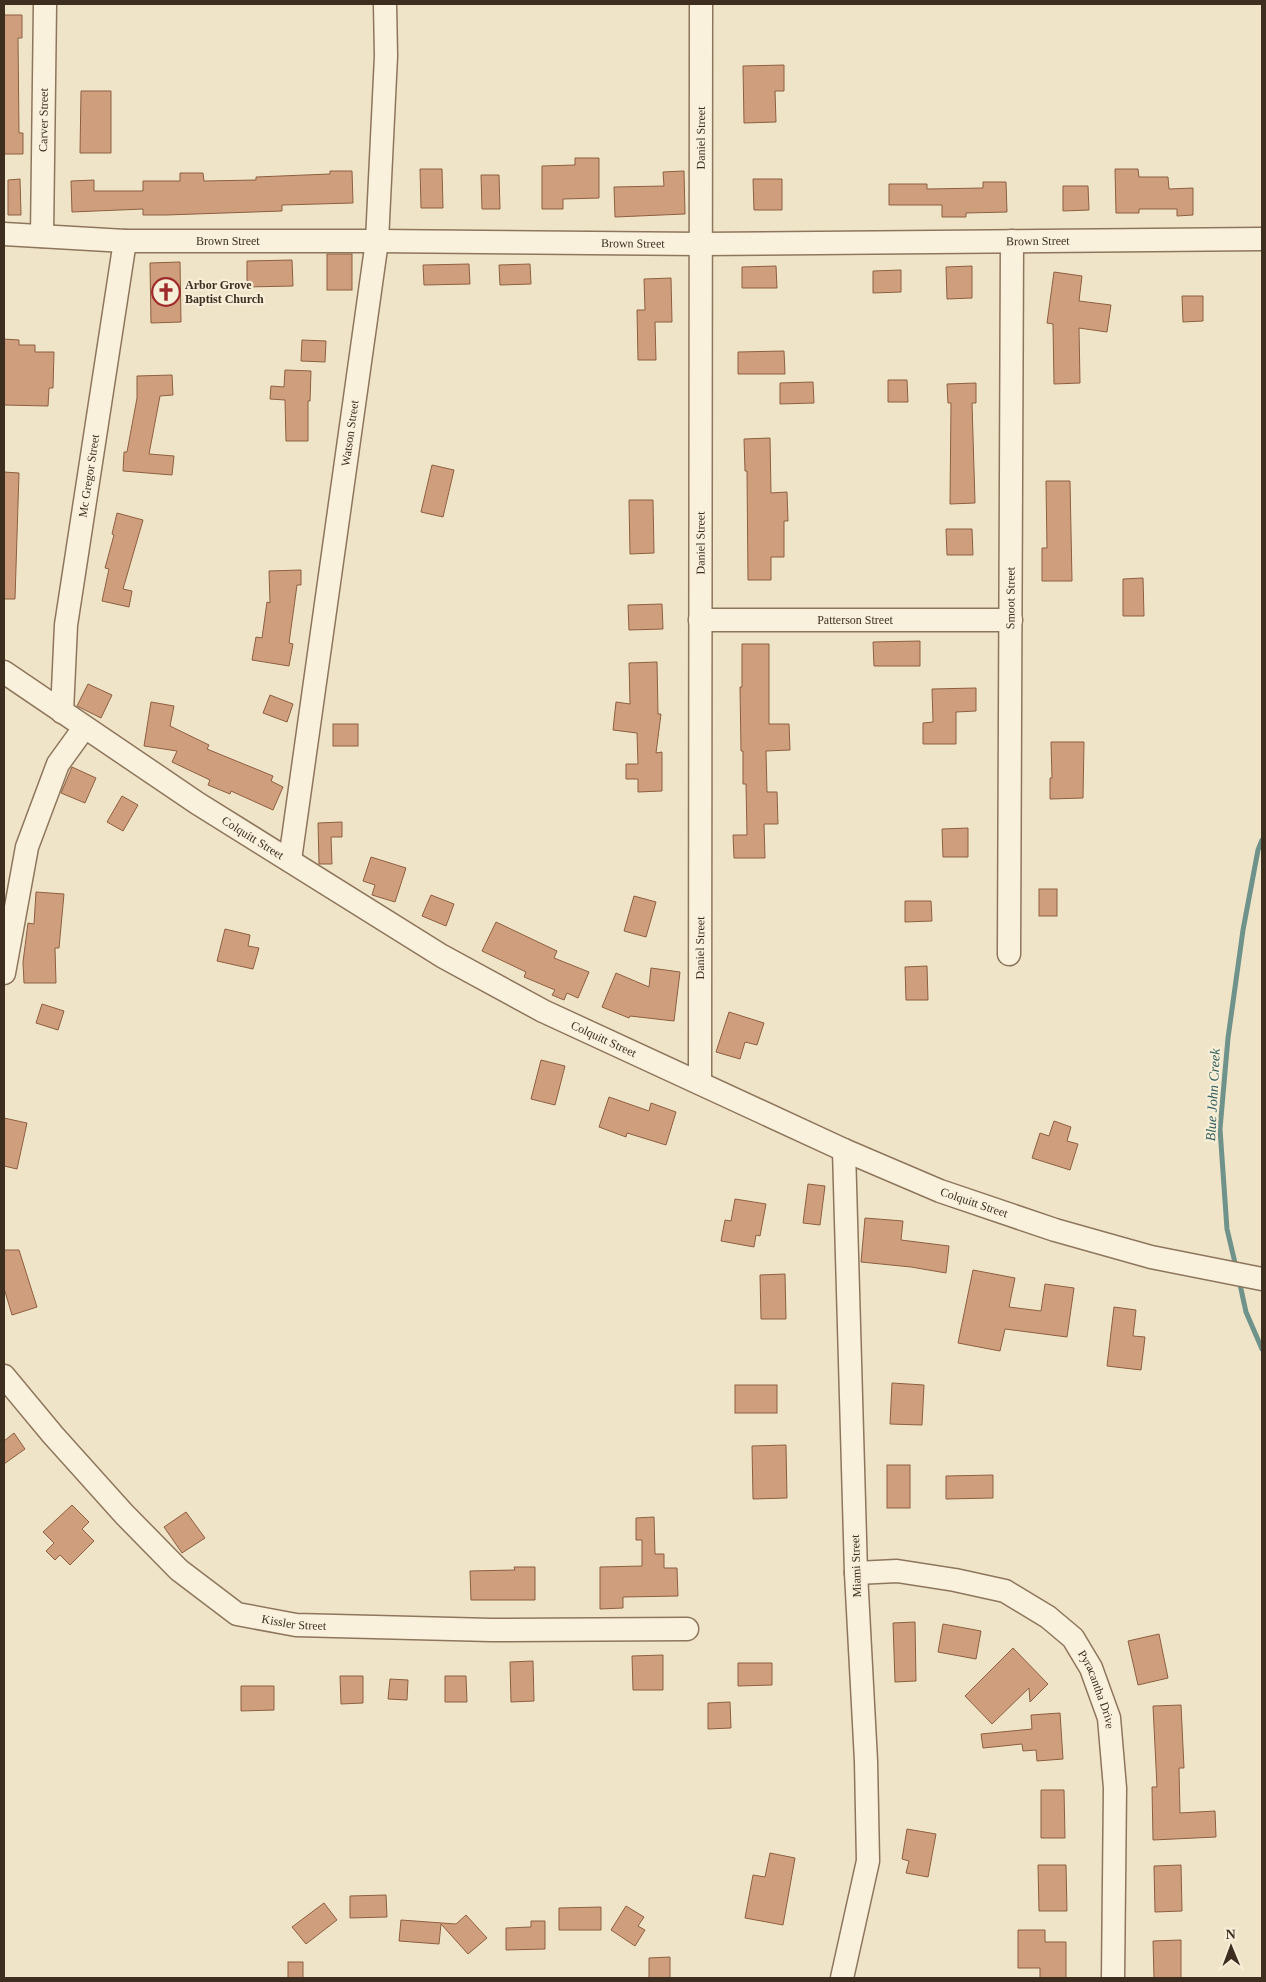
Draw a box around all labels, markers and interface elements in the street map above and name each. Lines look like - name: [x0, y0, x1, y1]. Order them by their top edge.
- street label: Carver Street: [36, 87, 51, 152]
- street label: Daniel Street: [694, 106, 708, 170]
- street label: Brown Street: [196, 234, 260, 248]
- street label: Brown Street: [1006, 234, 1070, 248]
- street label: Brown Street: [601, 236, 665, 251]
- church icon: Arbor Grove Baptist Church: [151, 277, 181, 307]
- place label: Arbor Grove Baptist Church: [185, 278, 264, 306]
- street label: Watson Street: [338, 399, 362, 467]
- street label: Mc Gregor Street: [76, 433, 102, 518]
- street label: Daniel Street: [693, 511, 708, 575]
- street label: Smoot Street: [1003, 566, 1018, 629]
- street label: Patterson Street: [817, 613, 894, 627]
- street label: Colquitt Street: [219, 813, 287, 863]
- street label: Daniel Street: [693, 916, 707, 980]
- street label: Colquitt Street: [569, 1018, 639, 1060]
- water label: Blue John Creek: [1203, 1047, 1223, 1142]
- street label: Colquitt Street: [938, 1185, 1010, 1221]
- street label: Miami Street: [848, 1534, 864, 1598]
- street label: Kissler Street: [261, 1612, 327, 1633]
- street label: Pyracantha Drive: [1075, 1648, 1117, 1729]
- north arrow: [1206, 1922, 1256, 1972]
- text: N: [1226, 1927, 1236, 1942]

